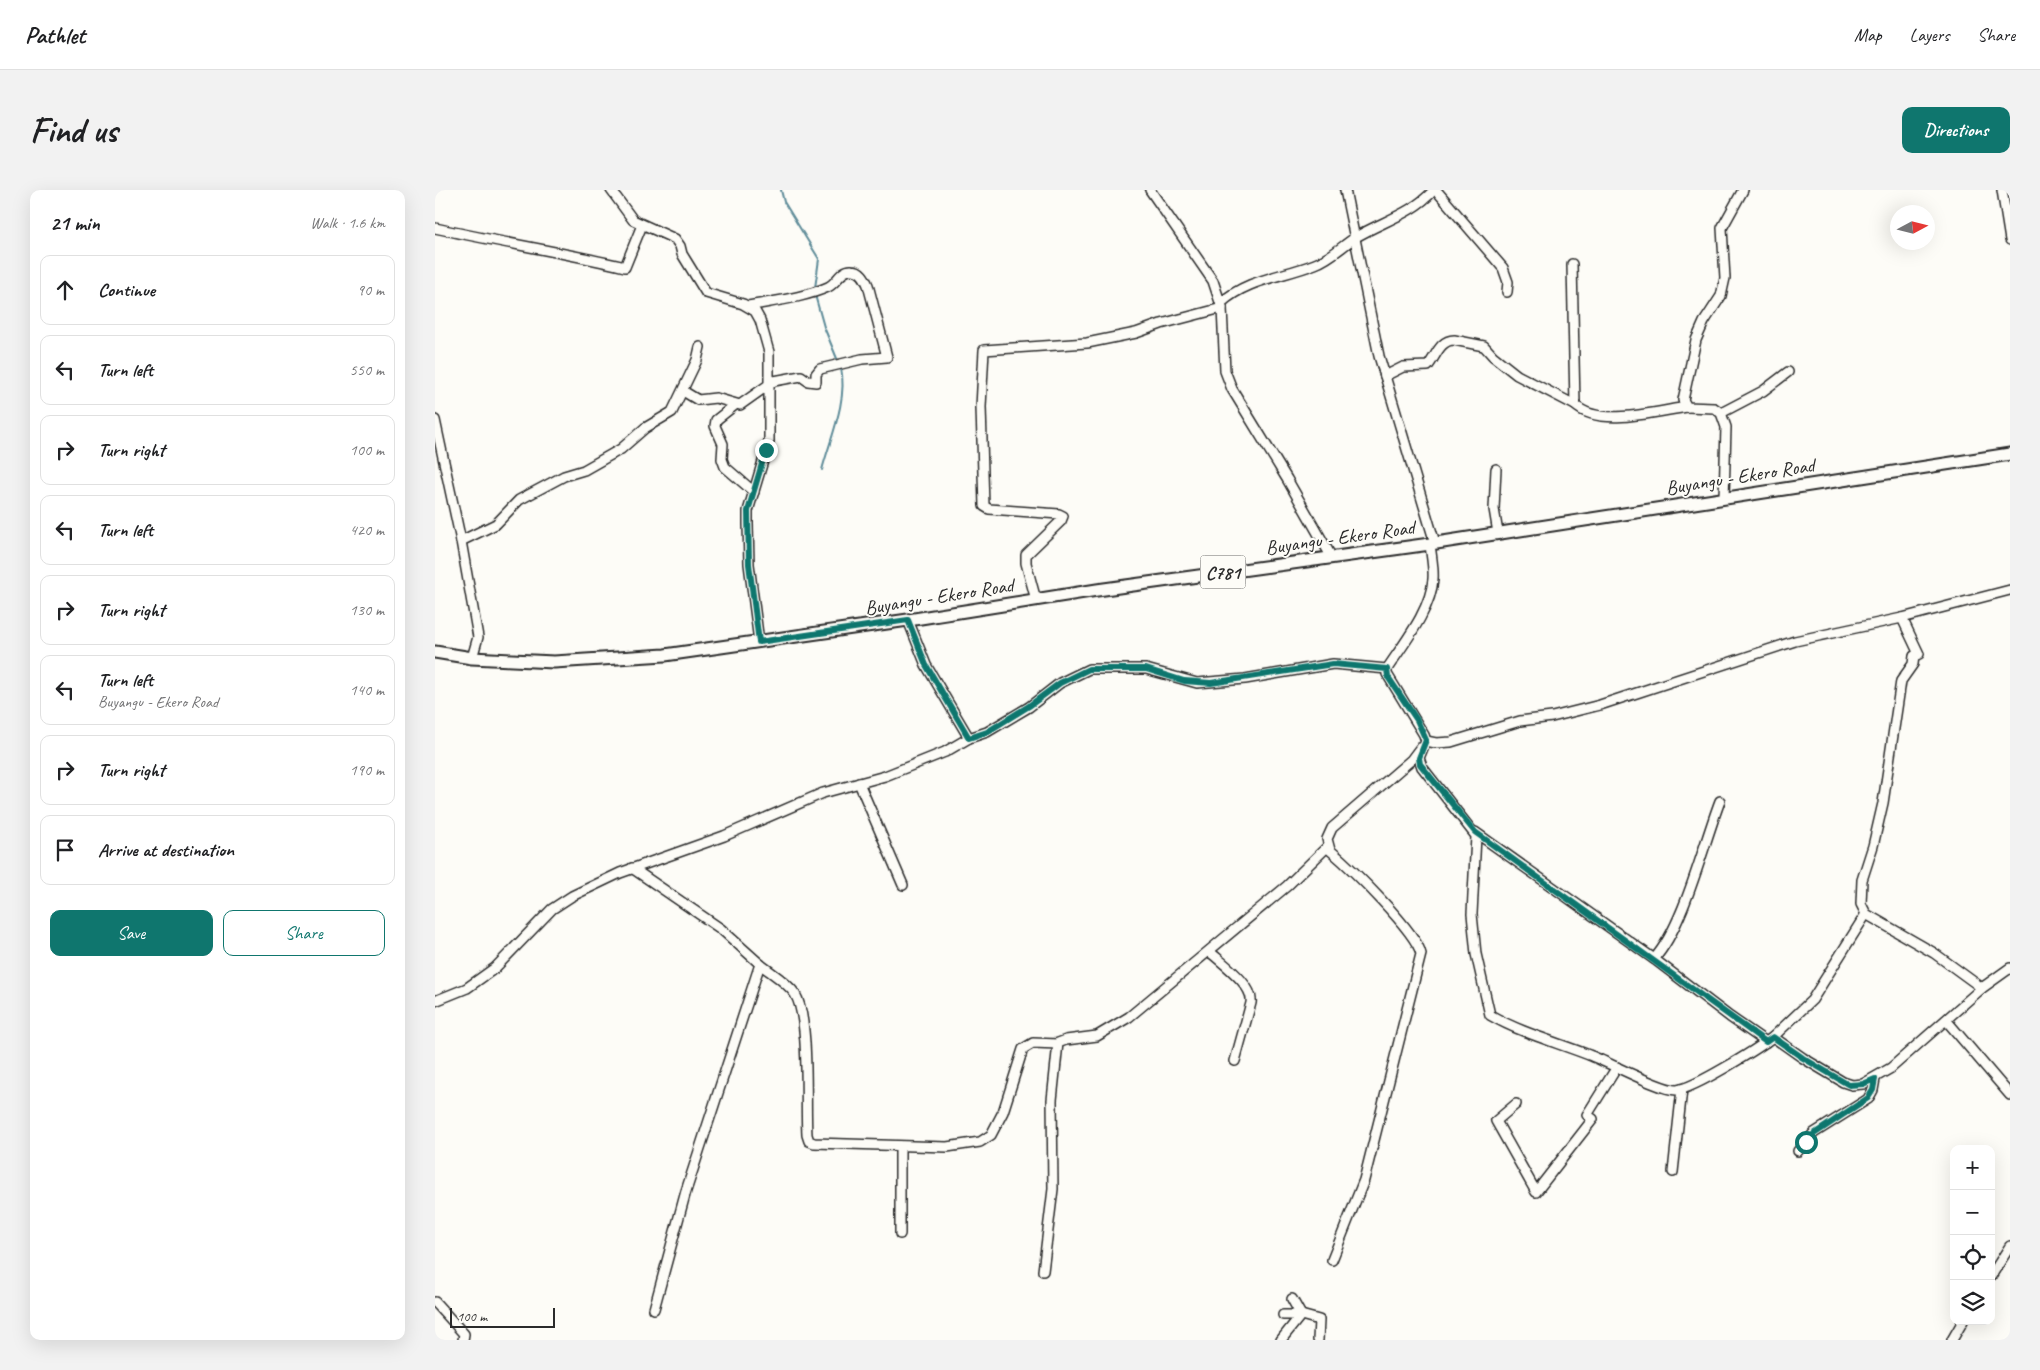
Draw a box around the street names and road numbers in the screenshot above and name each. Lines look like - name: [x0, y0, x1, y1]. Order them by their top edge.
- street label: Buyangu - Ekero Road: [1664, 452, 1819, 501]
- street label: Buyangu - Ekero Road: [1264, 514, 1419, 560]
- road number: C781: [1201, 556, 1245, 588]
- street label: Buyangu - Ekero Road: [863, 572, 1018, 621]

